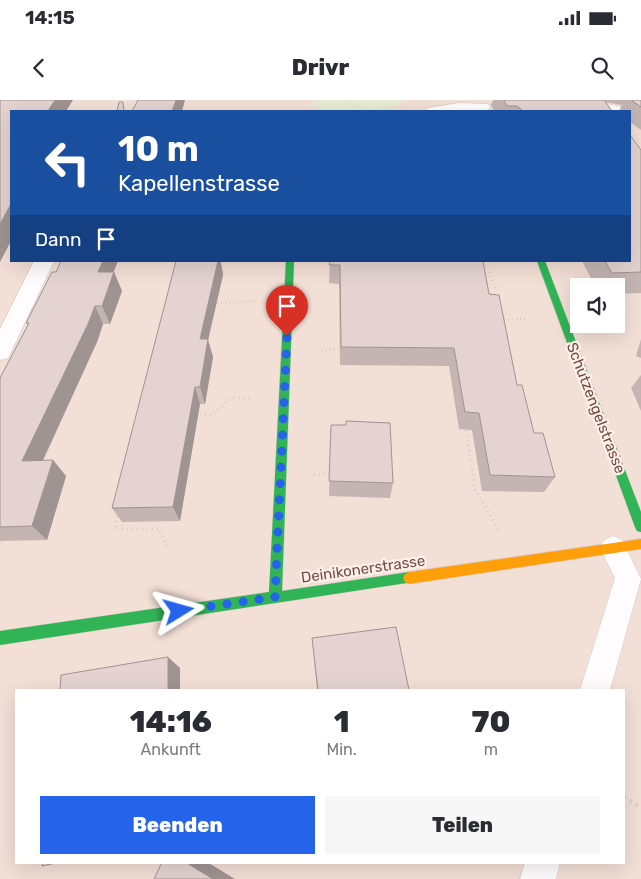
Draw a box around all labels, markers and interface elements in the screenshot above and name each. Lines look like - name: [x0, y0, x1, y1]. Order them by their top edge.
- text: 14:15: [25, 6, 75, 29]
- icon: back: [25, 54, 53, 82]
- text: Drivr: [292, 54, 349, 81]
- icon: search: [588, 54, 616, 82]
- text: 10 m: [118, 128, 199, 170]
- icon: left: [35, 130, 100, 195]
- text: Kapellenstrasse: [118, 170, 280, 197]
- icon: arrive: [92, 225, 120, 253]
- text: Dann: [35, 228, 82, 251]
- map controls: [570, 278, 625, 333]
- button: sound: [570, 278, 625, 333]
- pin: [266, 285, 308, 336]
- icon: arrive: [273, 292, 301, 320]
- street label: Schutzengelstrasse: [563, 340, 629, 476]
- street label: Deinikonerstrasse: [300, 551, 426, 587]
- position arrow: [152, 584, 204, 636]
- text: 14:16: [130, 704, 212, 740]
- text: 1: [334, 704, 350, 740]
- text: 70: [471, 704, 510, 740]
- text: Ankunft: [141, 740, 201, 759]
- text: Min.: [326, 740, 357, 759]
- text: m: [484, 740, 498, 759]
- button: Beenden: [40, 796, 315, 854]
- button: Teilen: [325, 796, 600, 854]

